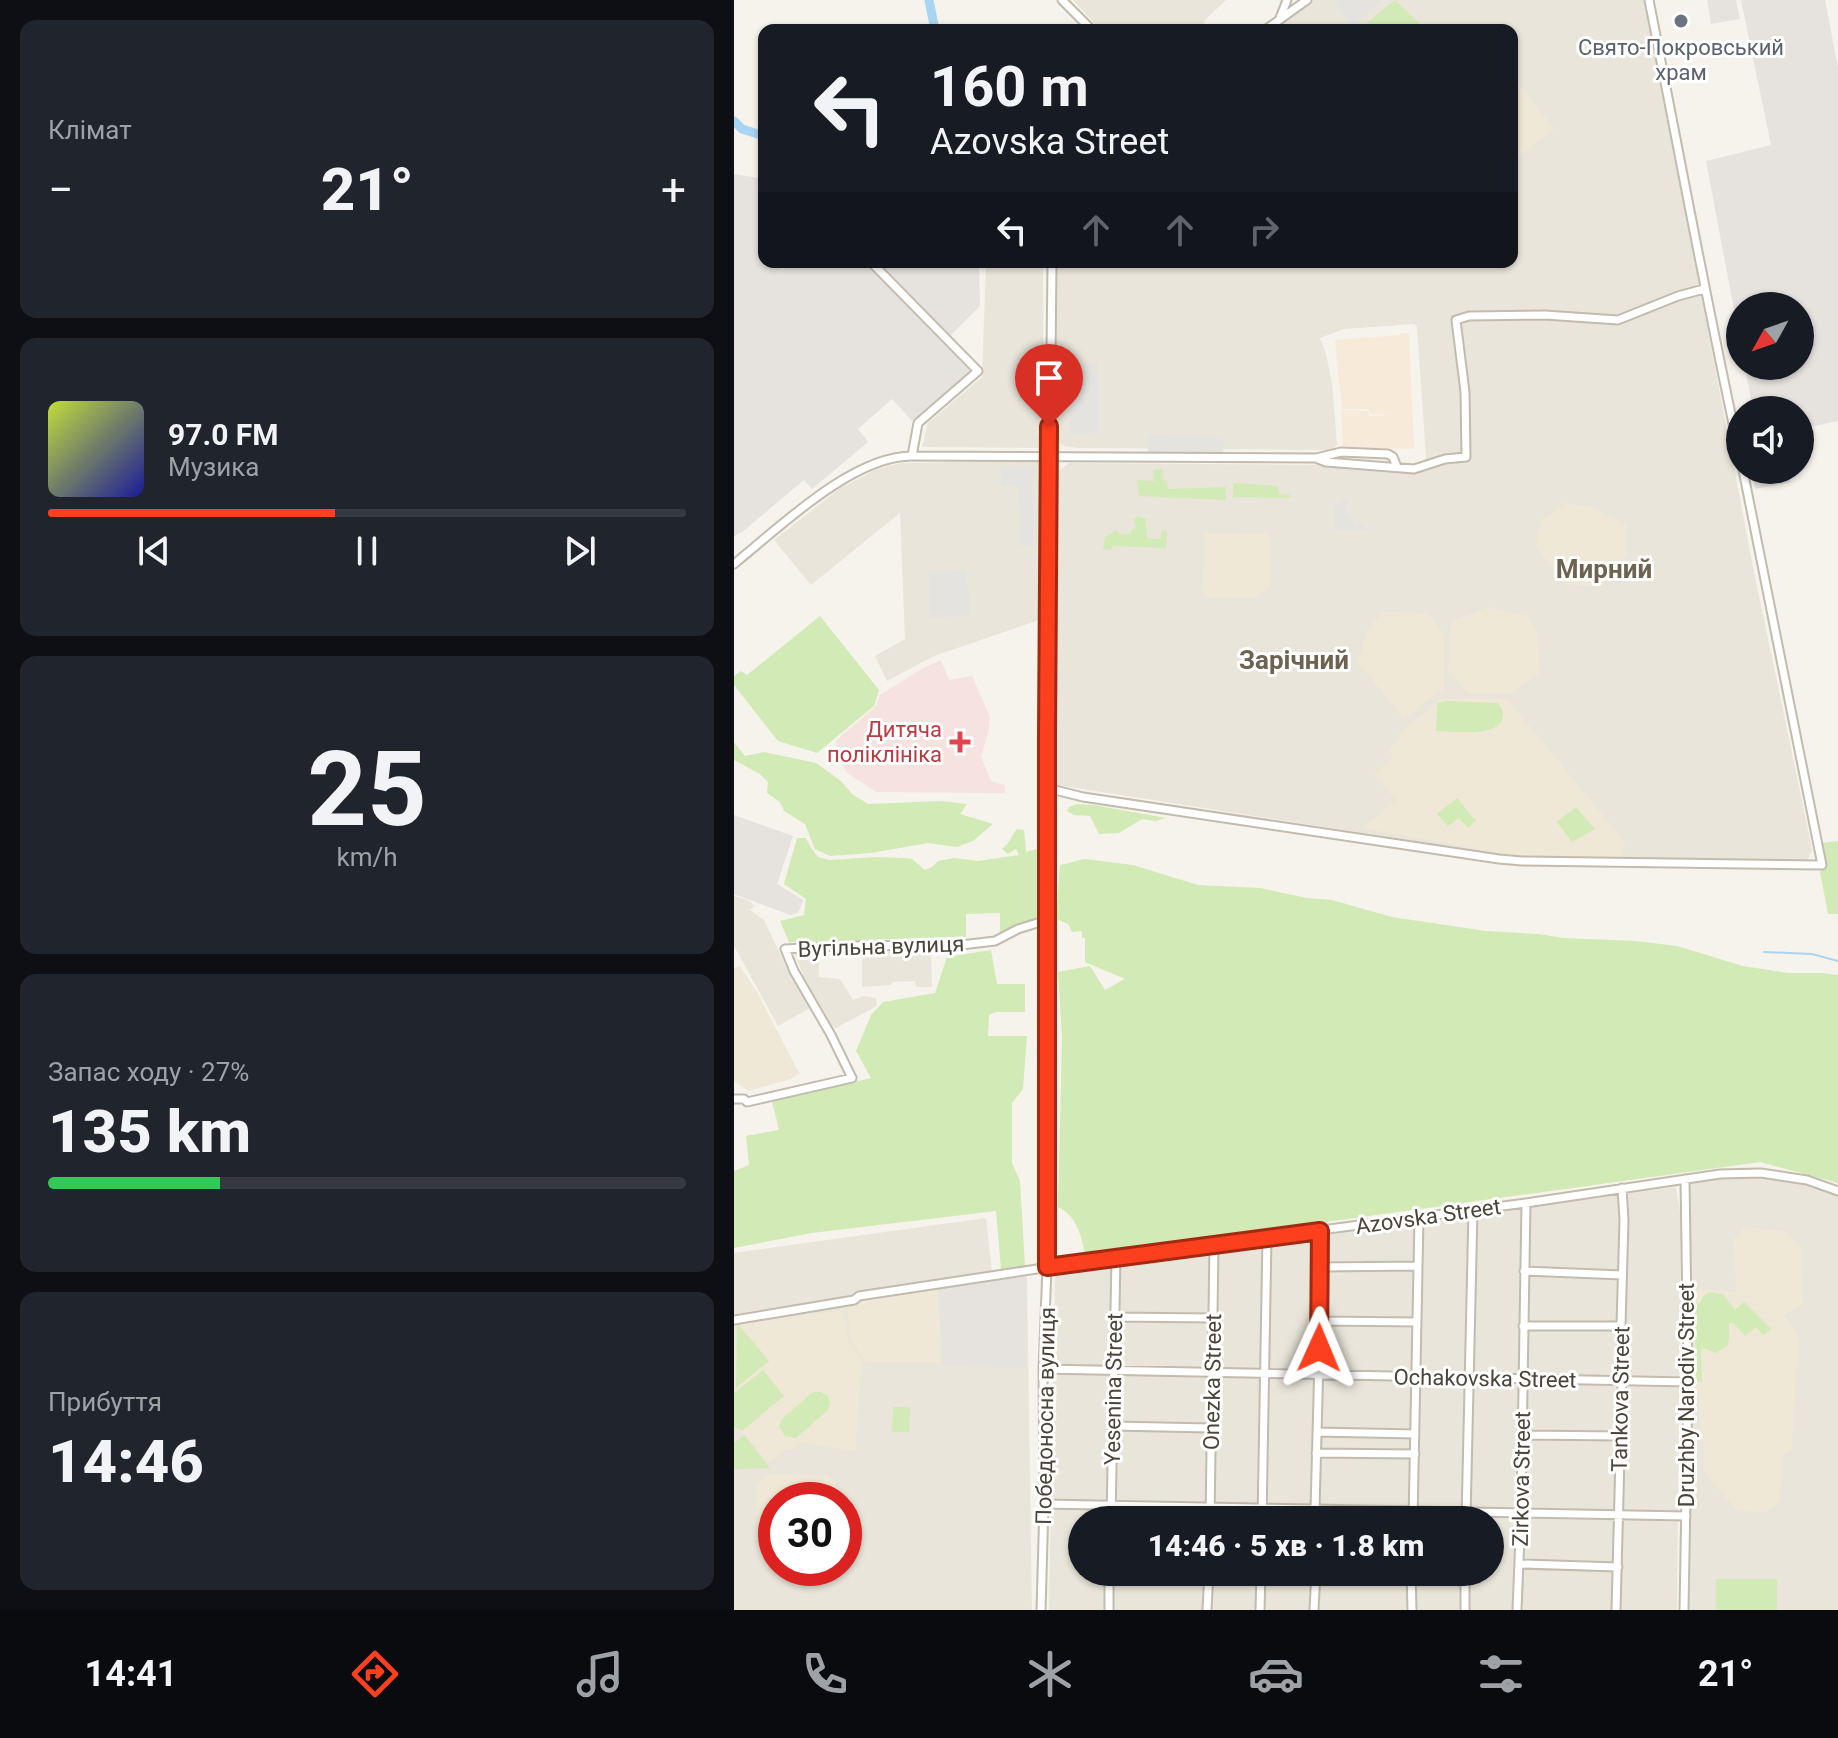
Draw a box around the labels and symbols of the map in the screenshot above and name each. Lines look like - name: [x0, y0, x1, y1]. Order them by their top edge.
- marker: Свято-Покровський храм: [1672, 12, 1690, 30]
- place label: Свято-Покровський храм: [1578, 35, 1784, 85]
- north arrow: [1726, 292, 1814, 380]
- pin: [1015, 344, 1083, 426]
- district label: Мирний: [1556, 554, 1652, 584]
- district label: Зарічний: [1239, 645, 1349, 675]
- place label: Дитяча поліклініка: [827, 717, 942, 767]
- marker: Дитяча поліклініка: [949, 731, 971, 753]
- street label: Вугільна вулиця: [797, 931, 965, 962]
- street label: Azovska Street: [1354, 1194, 1502, 1239]
- street label: Druzhby Narodiv Street: [1674, 1283, 1699, 1507]
- position arrow: [1277, 1306, 1361, 1390]
- street label: Победоносна вулиця: [1031, 1307, 1060, 1525]
- street label: Yesenina Street: [1100, 1313, 1127, 1465]
- street label: Onezka Street: [1199, 1314, 1226, 1450]
- street label: Tankova Street: [1607, 1326, 1634, 1472]
- street label: Ochakovska Street: [1393, 1364, 1577, 1393]
- street label: Zirkova Street: [1508, 1411, 1535, 1547]
- speed limit sign: 30: [758, 1482, 862, 1586]

